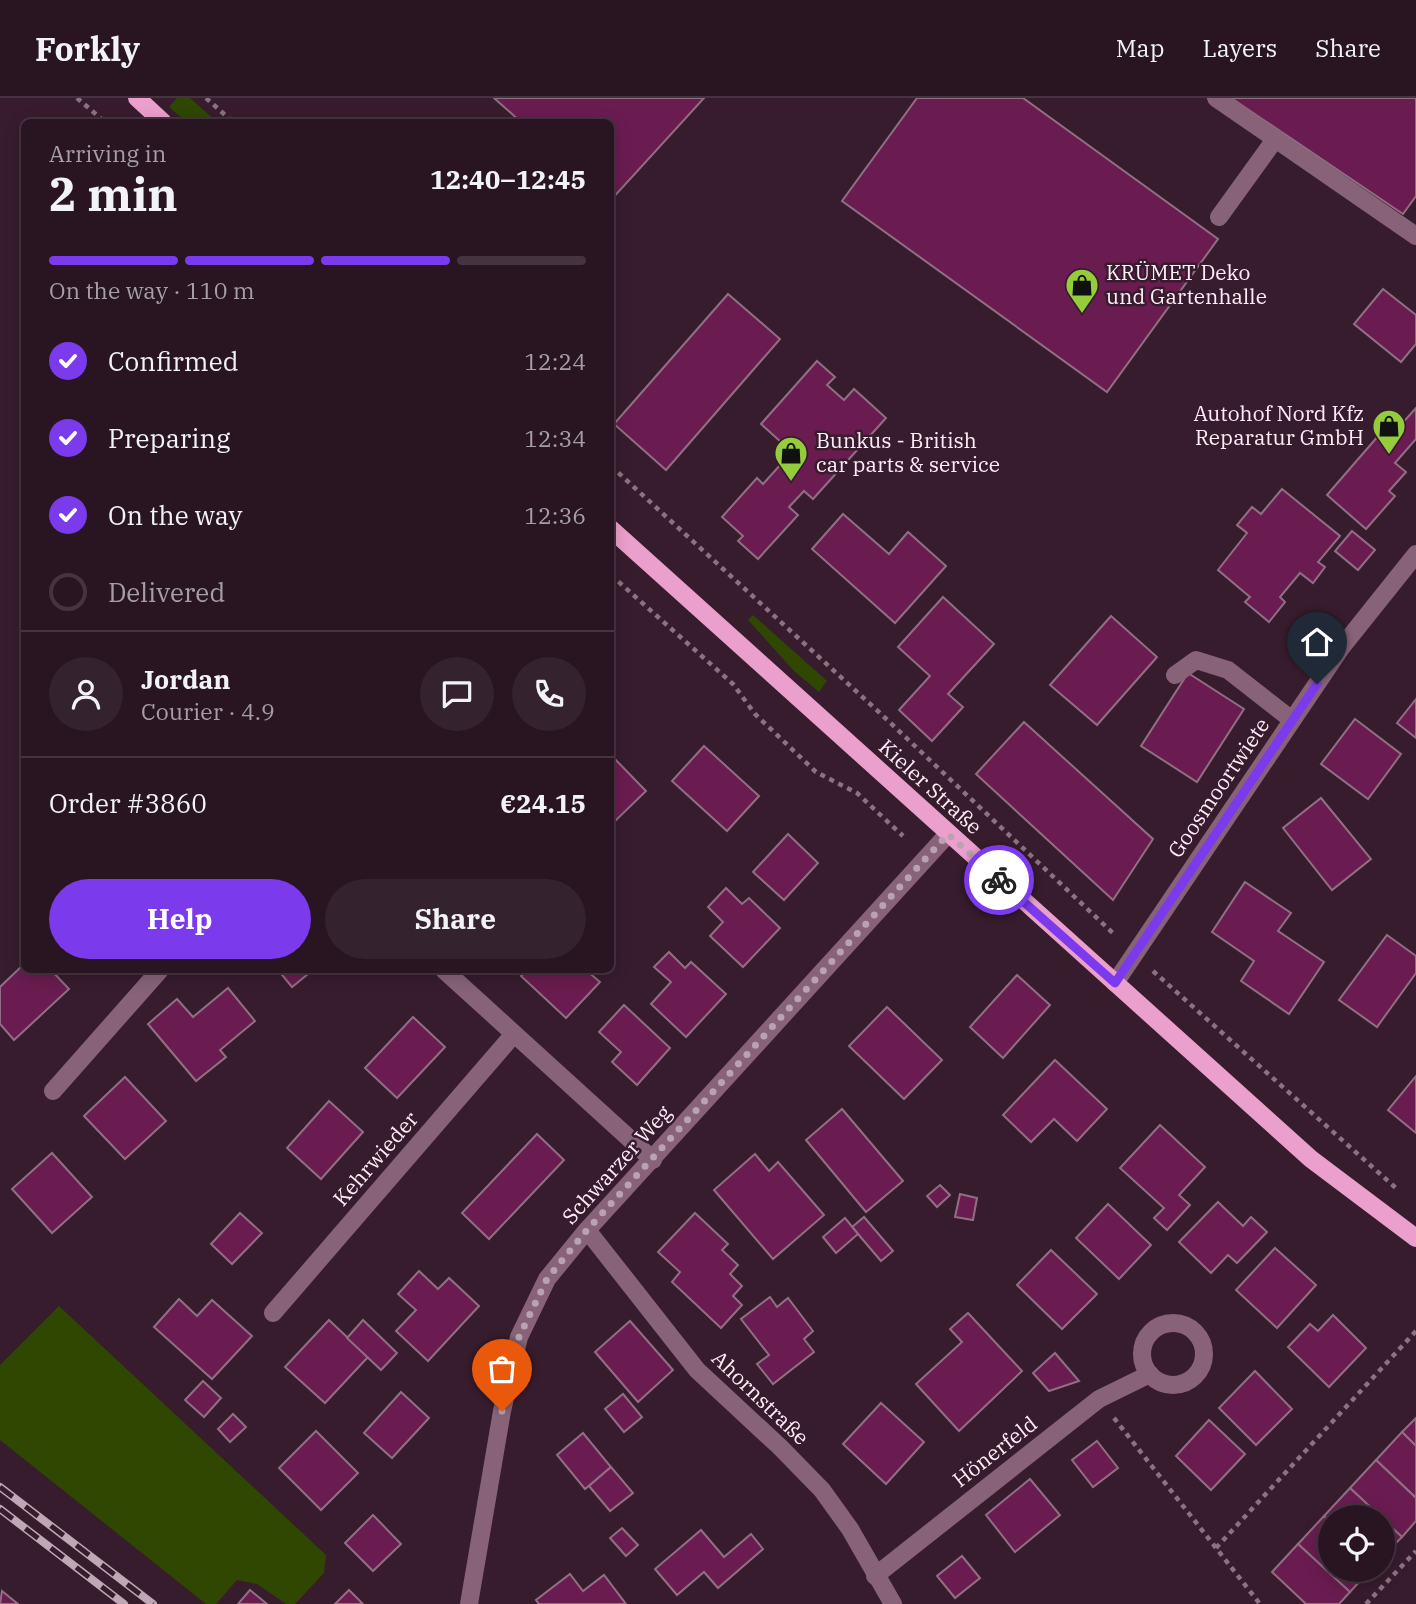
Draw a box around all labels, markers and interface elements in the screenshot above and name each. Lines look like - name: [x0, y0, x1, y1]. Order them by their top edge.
- text: Forkly: [35, 27, 140, 70]
- text: Map: [1116, 32, 1164, 64]
- text: Layers: [1202, 32, 1277, 64]
- text: Share: [1315, 32, 1381, 64]
- text: Arriving in: [49, 138, 166, 168]
- text: 12:40–12:45: [430, 162, 586, 196]
- text: 2 min: [49, 164, 178, 224]
- place label: KRÜMET Deko und Gartenhalle: [1106, 258, 1267, 310]
- shop icon: KRÜMET Deko und Gartenhalle: [1063, 266, 1101, 315]
- text: On the way · 110 m: [49, 275, 255, 305]
- icon: check: [49, 342, 87, 380]
- text: Confirmed: [108, 344, 239, 378]
- text: 12:24: [524, 346, 586, 376]
- place label: Autohof Nord Kfz Reparatur GmbH: [1193, 399, 1364, 451]
- shop icon: Autohof Nord Kfz Reparatur GmbH: [1370, 407, 1408, 456]
- icon: check: [49, 419, 87, 457]
- text: Preparing: [108, 421, 230, 455]
- text: 12:34: [524, 423, 586, 453]
- place label: Bunkus - British car parts & service: [816, 426, 1000, 478]
- shop icon: Bunkus - British car parts & service: [772, 434, 810, 483]
- icon: check: [49, 496, 87, 534]
- text: On the way: [108, 498, 242, 532]
- text: 12:36: [524, 500, 586, 530]
- text: Delivered: [108, 575, 225, 609]
- pin: [1287, 612, 1347, 684]
- icon: home: [1298, 623, 1336, 661]
- button: person: [49, 657, 123, 731]
- button: chat: [420, 657, 494, 731]
- button: phone: [512, 657, 586, 731]
- text: Jordan: [141, 662, 231, 696]
- text: Courier · 4.9: [141, 696, 275, 726]
- street label: Goosmoortwiete: [1161, 712, 1275, 863]
- street label: Kieler Straße: [873, 732, 988, 840]
- text: Order #3860: [49, 786, 207, 820]
- text: €24.15: [500, 786, 586, 820]
- courier: [964, 845, 1034, 915]
- icon: bike: [980, 861, 1018, 899]
- button: Help: [49, 879, 311, 959]
- button: Share: [325, 879, 586, 959]
- street label: Schwarzer Weg: [555, 1098, 678, 1230]
- street label: Kehrwieder: [327, 1105, 424, 1211]
- pin: [472, 1339, 532, 1411]
- street label: Ahornstraße: [706, 1344, 815, 1451]
- icon: bag: [483, 1350, 521, 1388]
- street label: Hönerfeld: [946, 1409, 1043, 1493]
- map controls: [1318, 1505, 1395, 1582]
- button: locate: [1318, 1505, 1395, 1582]

